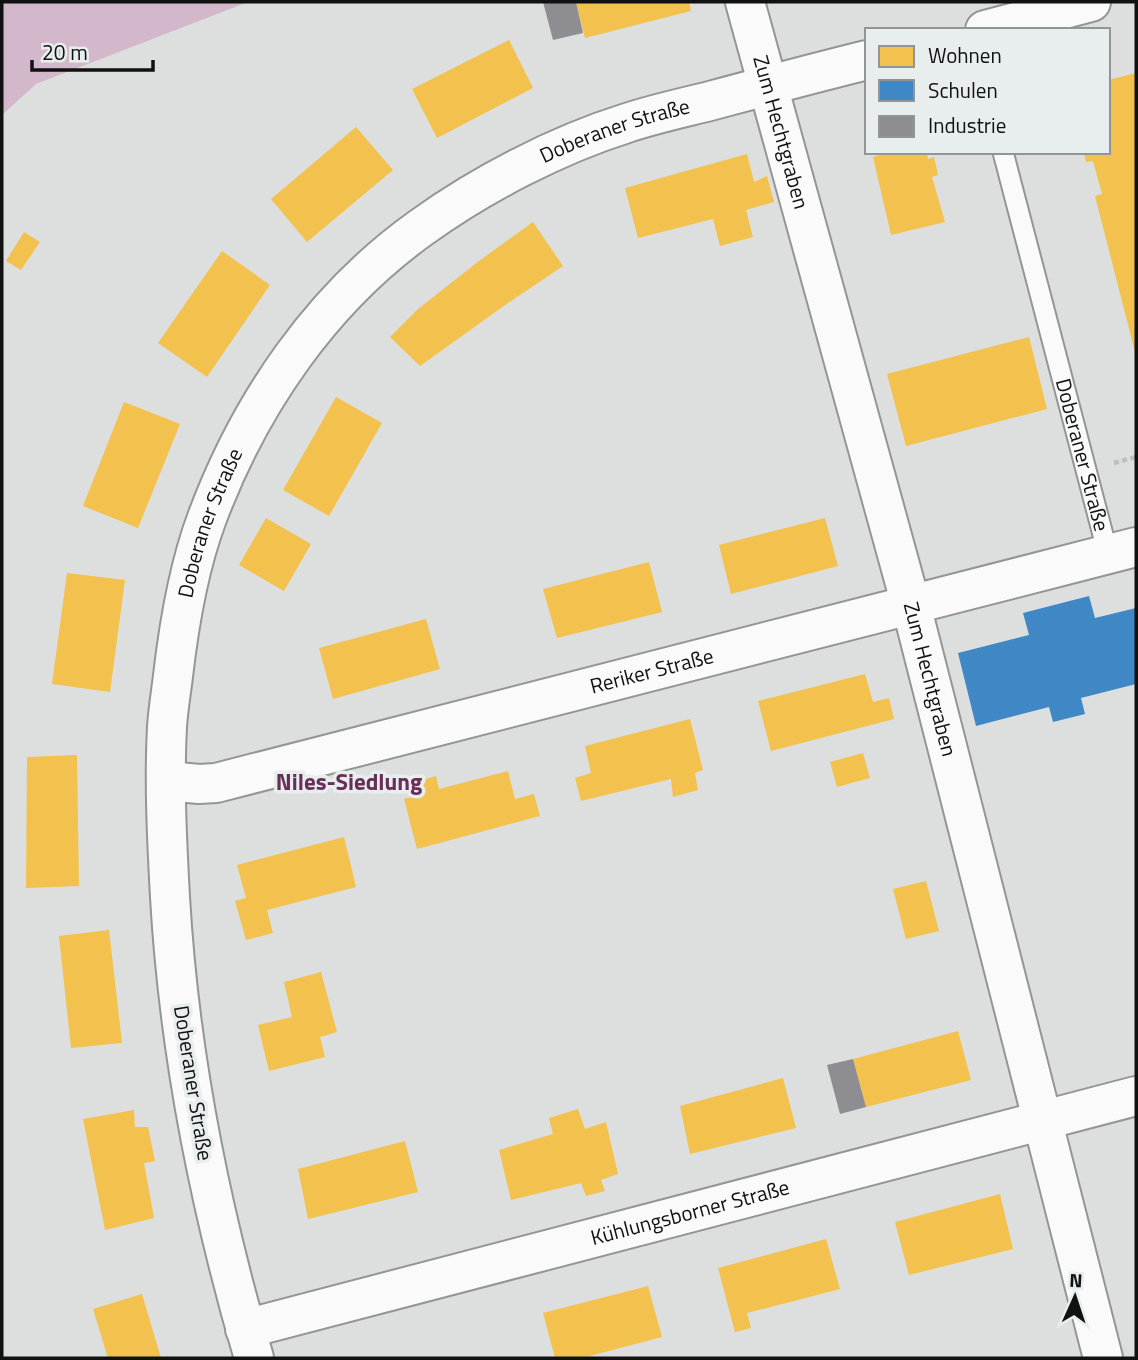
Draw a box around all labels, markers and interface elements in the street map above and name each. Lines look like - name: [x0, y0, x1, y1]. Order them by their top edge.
- scale bar: [32, 28, 152, 72]
- legend: [865, 28, 1110, 154]
- text: 20 m: [42, 36, 88, 68]
- text: Wohnen: [928, 39, 1002, 71]
- street label: Zum Hechtgraben: [745, 51, 818, 212]
- text: Schulen: [928, 74, 998, 106]
- street label: Doberaner Straße: [534, 90, 693, 171]
- text: Industrie: [928, 109, 1006, 141]
- street label: Doberaner Straße: [1048, 375, 1118, 535]
- street label: Doberaner Straße: [168, 442, 250, 601]
- street label: Zum Hechtgraben: [896, 598, 966, 760]
- street label: Reriker Straße: [586, 639, 717, 701]
- district label: Niles-Siedlung: [276, 764, 422, 799]
- street label: Doberaner Straße: [166, 1003, 222, 1163]
- street label: Kühlungsborner Straße: [587, 1170, 793, 1253]
- north arrow: [1040, 1262, 1110, 1332]
- text: N: [1069, 1265, 1083, 1294]

